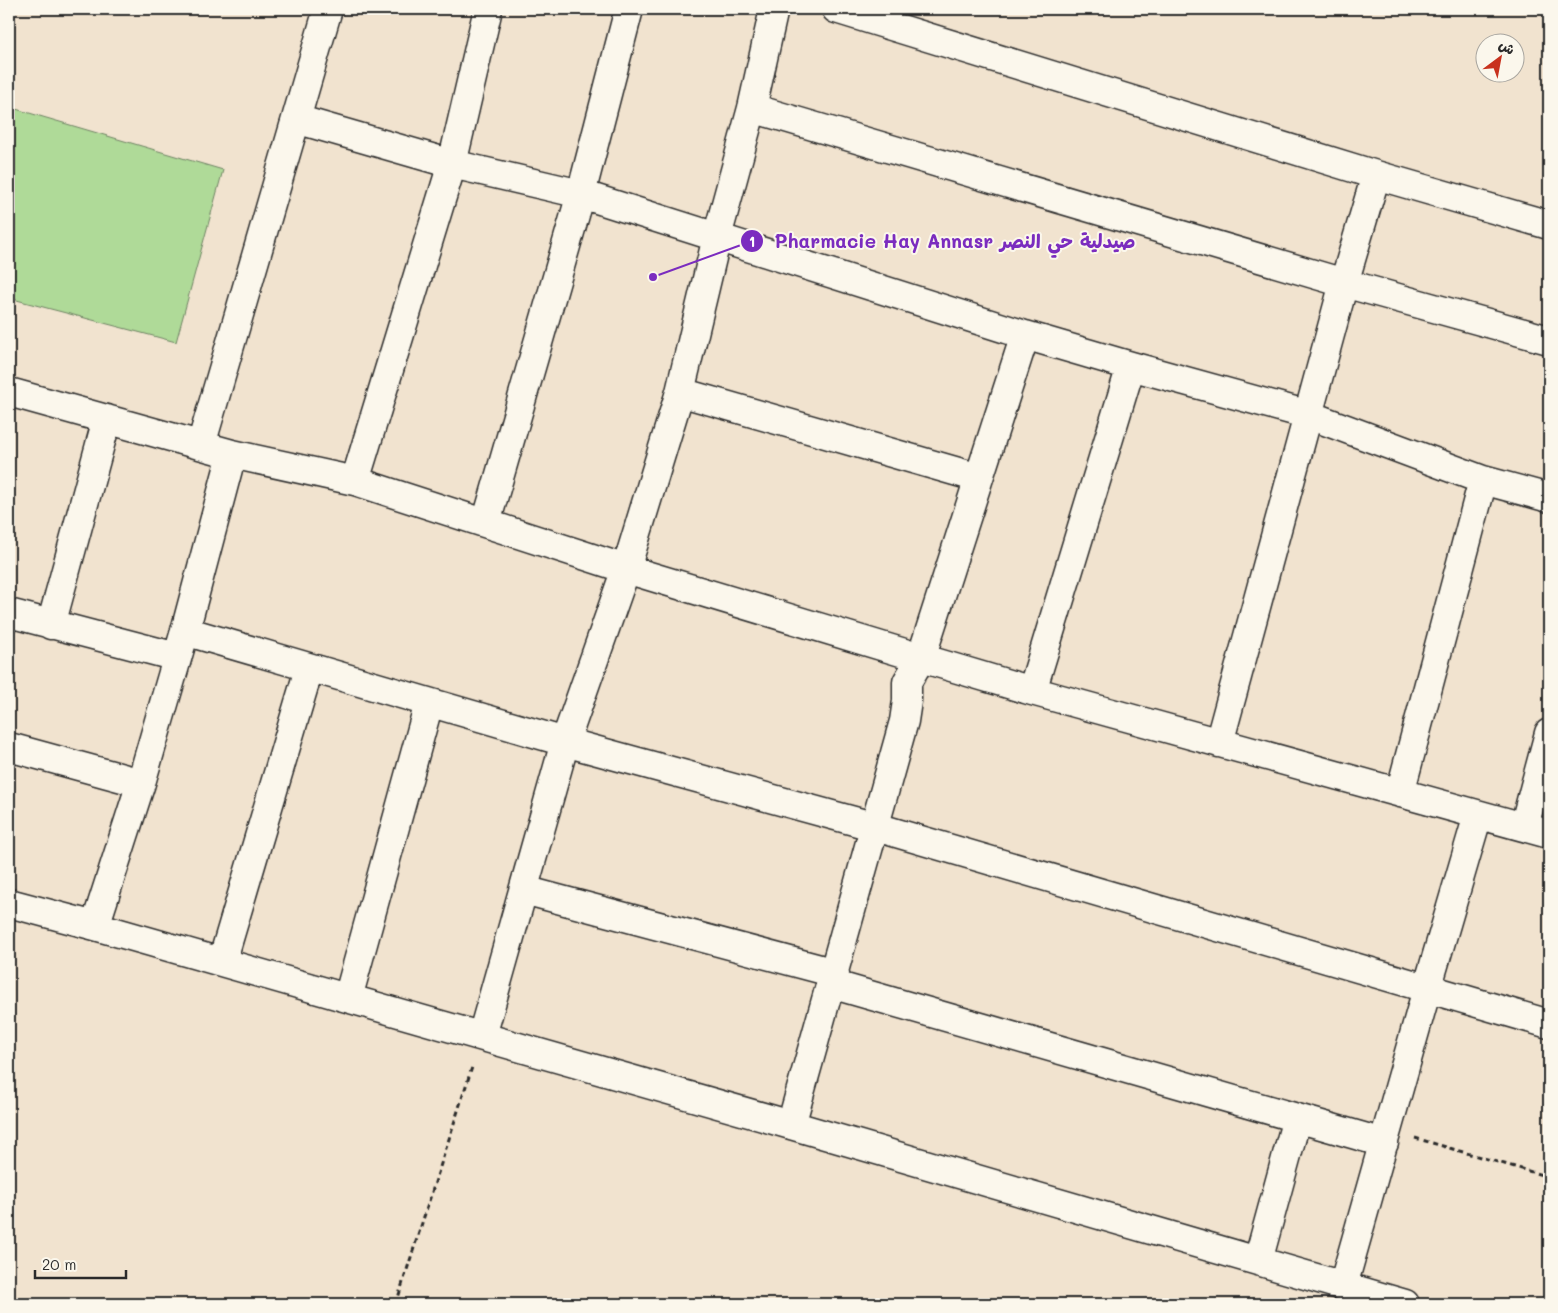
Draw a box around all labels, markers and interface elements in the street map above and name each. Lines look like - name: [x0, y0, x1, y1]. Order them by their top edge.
- north arrow: [1476, 32, 1526, 82]
- text: ش: [1496, 34, 1519, 59]
- callout: Pharmacie Hay Annasr صيدلية حي النصر: [740, 224, 1146, 258]
- text: Pharmacie Hay Annasr صيدلية حي النصر: [775, 228, 1135, 258]
- text: 1: [749, 231, 755, 251]
- scale bar: [35, 1248, 126, 1280]
- text: 20 m: [42, 1254, 76, 1274]

